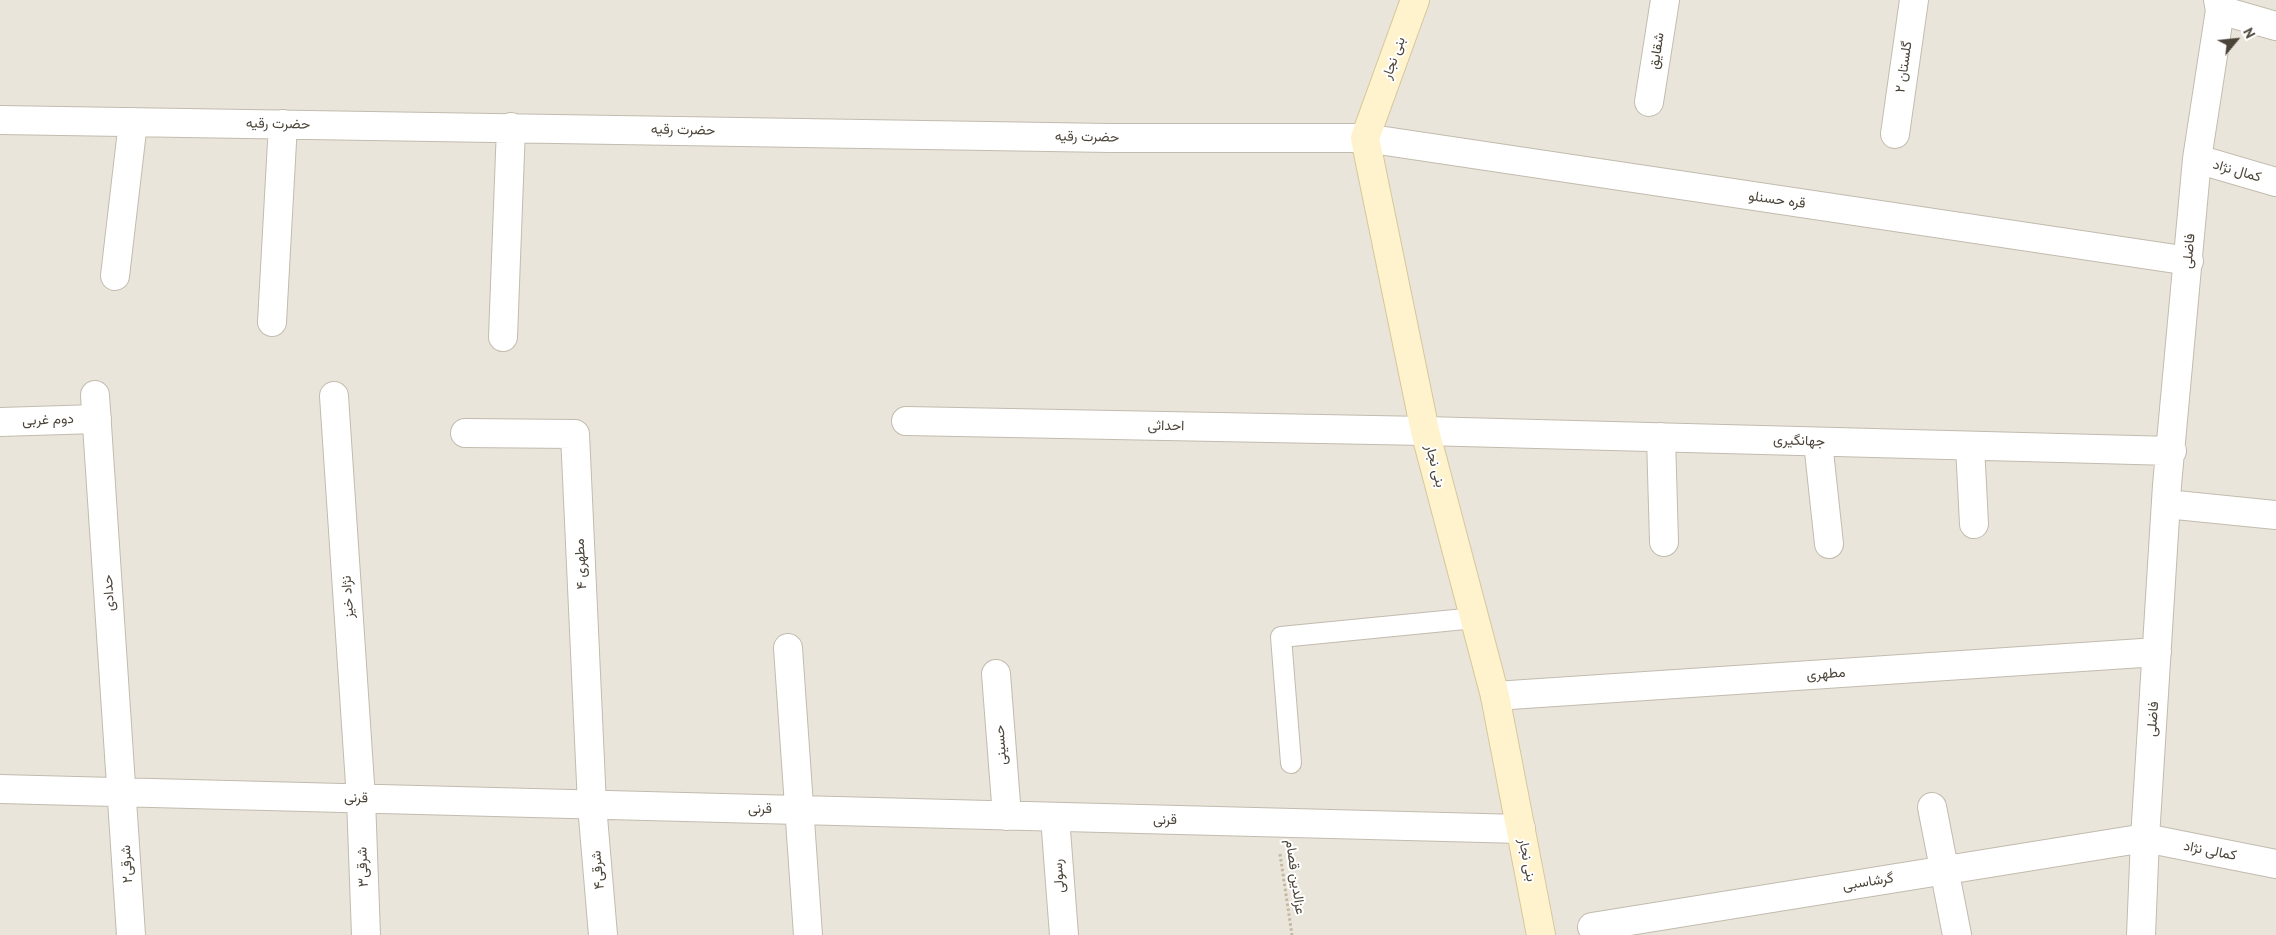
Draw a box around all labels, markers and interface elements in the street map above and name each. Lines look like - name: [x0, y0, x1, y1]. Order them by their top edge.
- north arrow: [2211, 15, 2261, 65]
- text: N: [2239, 25, 2259, 41]
- street label: شقایق: [1646, 32, 1668, 70]
- street label: بنی نجار: [1379, 35, 1409, 81]
- street label: گلستان ۲: [1892, 40, 1916, 94]
- street label: حضرت رقیه: [246, 115, 310, 133]
- street label: حضرت رقیه: [651, 121, 715, 139]
- street label: حضرت رقیه: [1055, 128, 1119, 146]
- street label: کمال نژاد: [2211, 156, 2263, 186]
- street label: قره حسنلو: [1747, 188, 1807, 212]
- street label: فاضلی: [2179, 233, 2199, 269]
- street label: دوم غربی: [22, 411, 74, 429]
- street label: احداثی: [1148, 417, 1184, 435]
- street label: جهانگیری: [1773, 432, 1825, 450]
- street label: بنی نجار: [1421, 443, 1449, 489]
- street label: مطهری ۴: [571, 538, 591, 590]
- street label: حدادی: [99, 574, 119, 612]
- street label: نژاد خیز: [338, 575, 358, 619]
- street label: مطهری: [1806, 664, 1846, 684]
- street label: فاضلی: [2143, 701, 2163, 737]
- street label: حسینی: [991, 724, 1011, 766]
- street label: قرنی: [344, 789, 368, 807]
- street label: قرنی: [748, 800, 772, 818]
- street label: قرنی: [1153, 811, 1177, 829]
- street label: بنی نجار: [1515, 837, 1539, 883]
- street label: عزالدین قصام: [1281, 838, 1309, 916]
- street label: کمالی نژاد: [2182, 838, 2238, 864]
- street label: ۲شرقی: [118, 844, 136, 884]
- street label: ۳شرقی: [354, 847, 372, 887]
- street label: ۴شرقی: [588, 850, 608, 890]
- street label: رسولی: [1049, 858, 1069, 894]
- street label: گرشاسبی: [1841, 870, 1895, 894]

